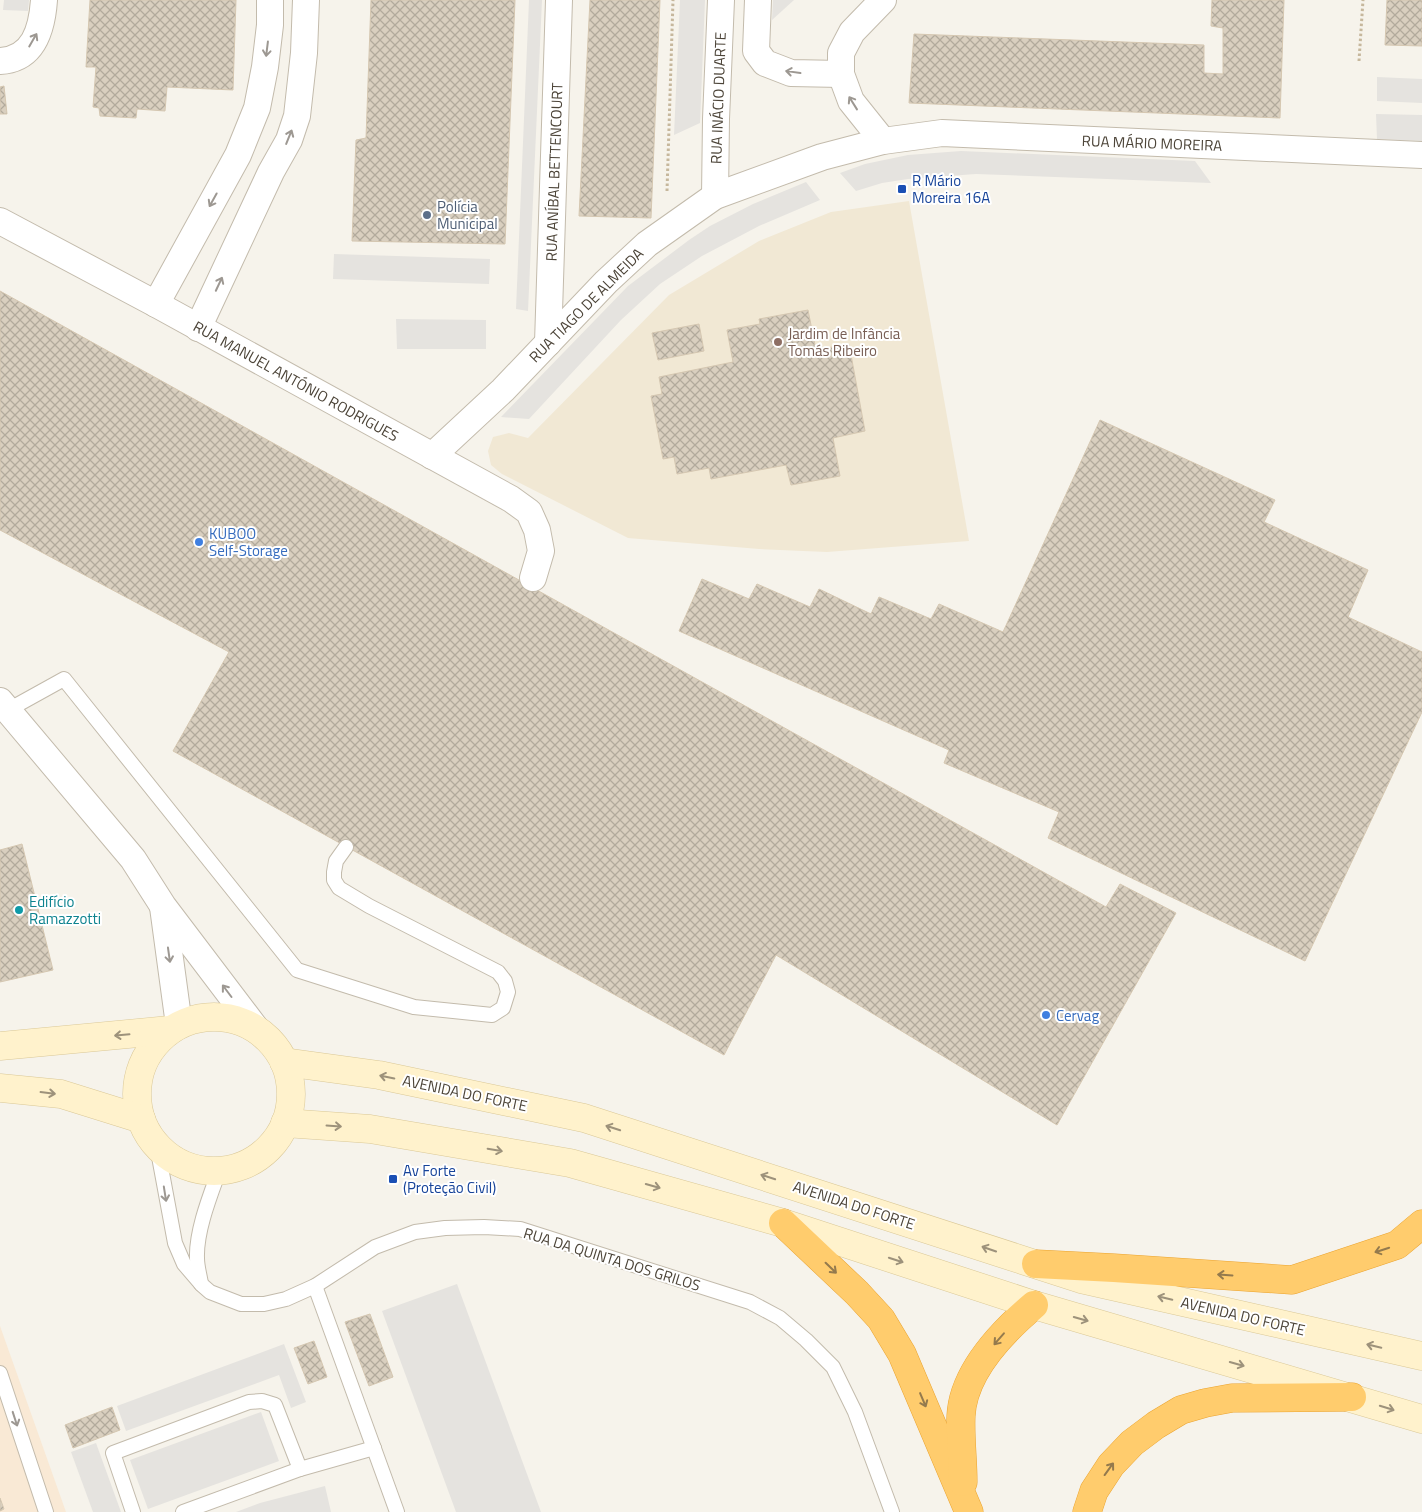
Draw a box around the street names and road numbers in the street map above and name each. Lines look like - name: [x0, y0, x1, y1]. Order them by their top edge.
- street label: RUA INÁCIO DUARTE: [704, 32, 732, 164]
- street label: RUA ANÍBAL BETTENCOURT: [539, 82, 569, 262]
- street label: RUA MÁRIO MOREIRA: [1081, 129, 1223, 157]
- street label: RUA TIAGO DE ALMEIDA: [523, 242, 649, 368]
- street label: RUA MANUEL ANTÓNIO RODRIGUES: [189, 315, 403, 447]
- street label: AVENIDA DO FORTE: [401, 1069, 529, 1117]
- street label: AVENIDA DO FORTE: [790, 1174, 918, 1236]
- street label: RUA DA QUINTA DOS GRILOS: [521, 1221, 703, 1297]
- street label: AVENIDA DO FORTE: [1179, 1291, 1307, 1341]

